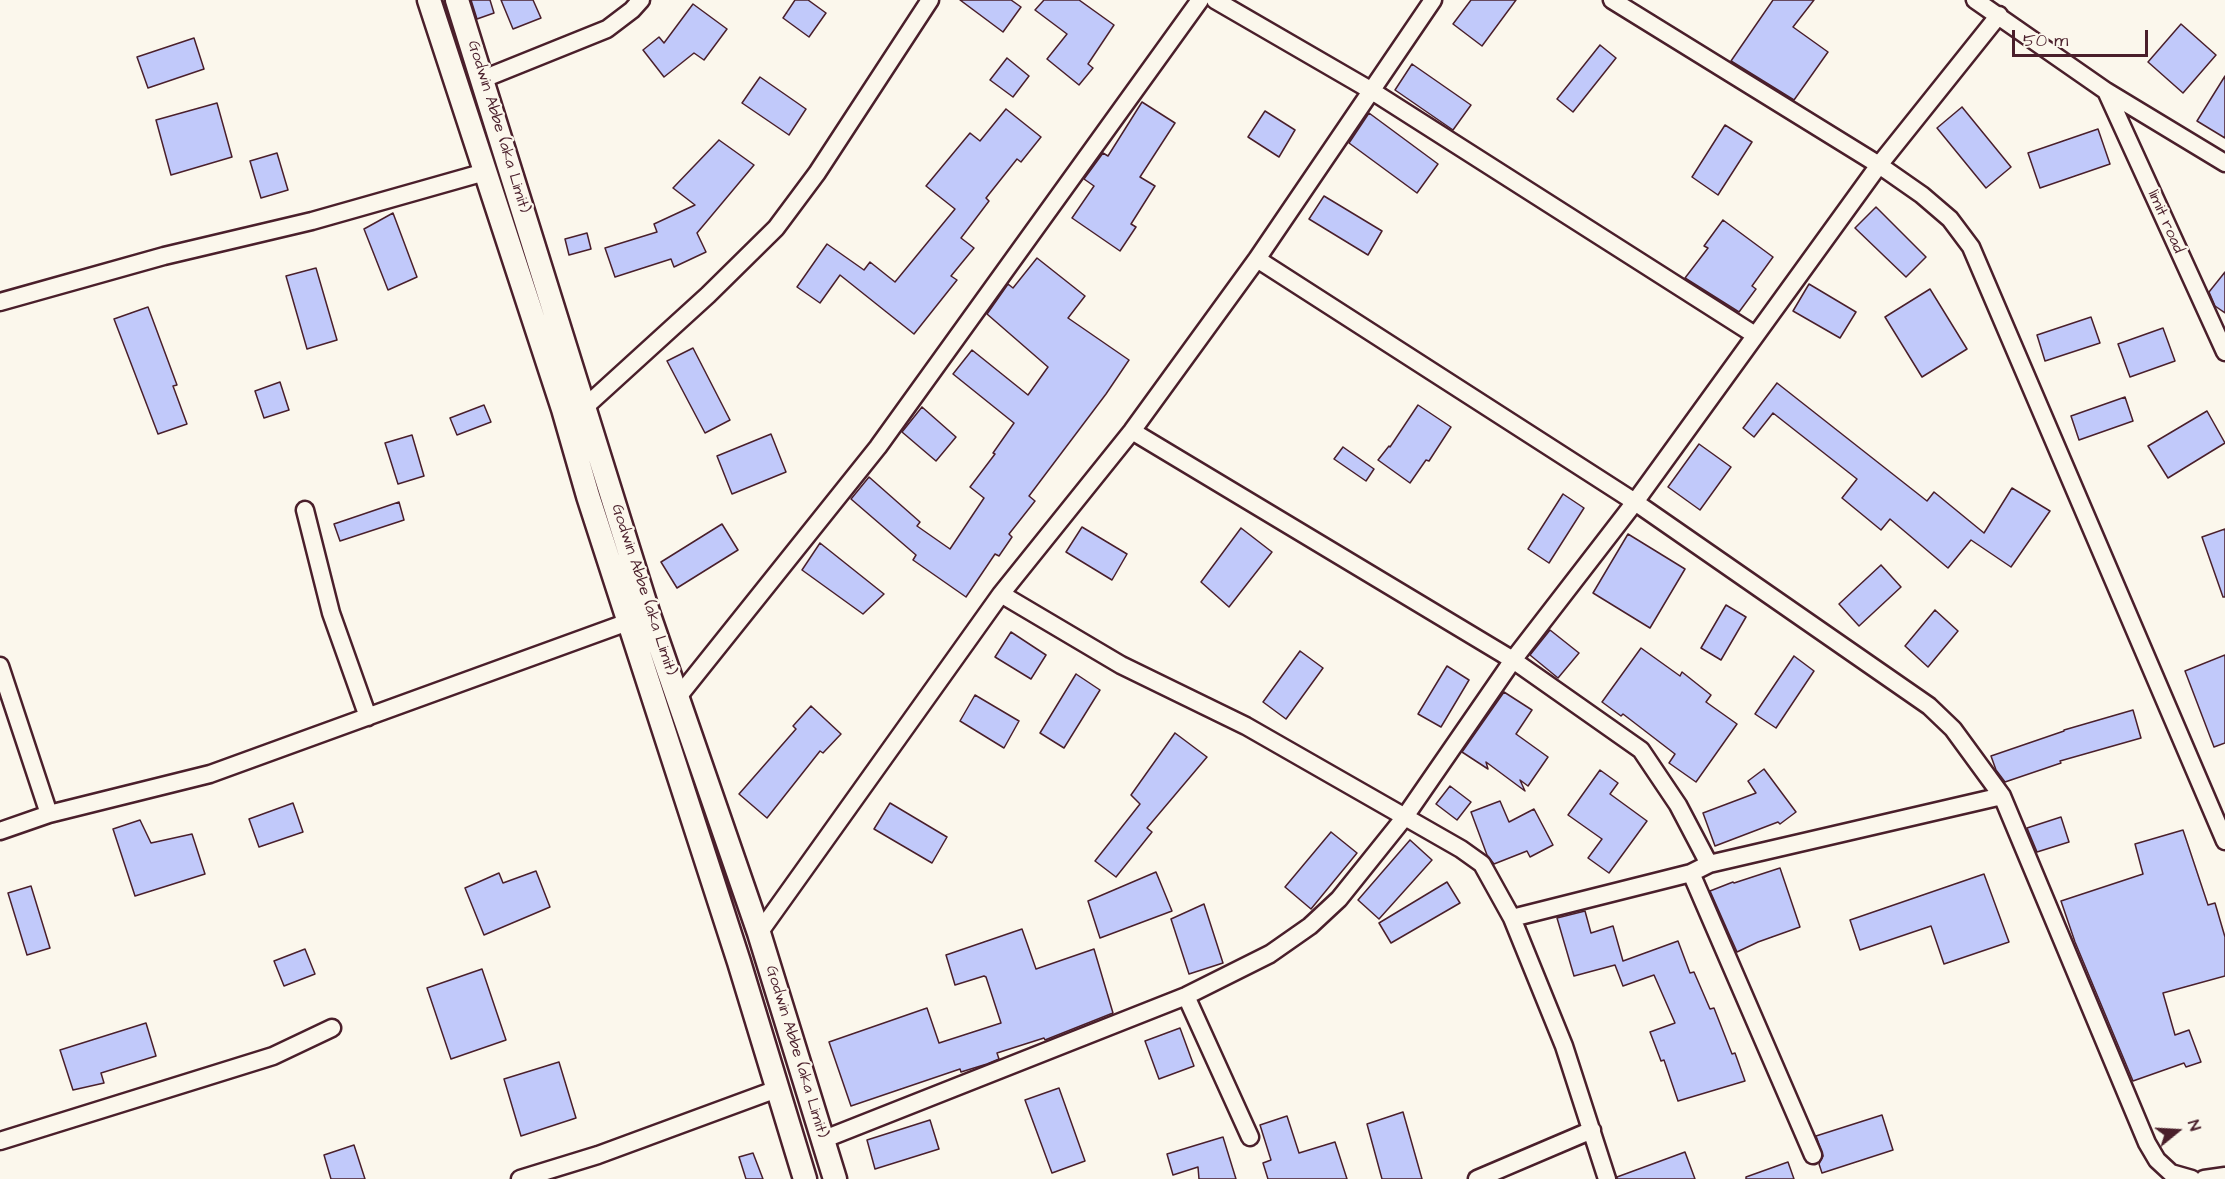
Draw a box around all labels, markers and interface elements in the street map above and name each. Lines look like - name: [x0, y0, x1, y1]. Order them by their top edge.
- scale bar: [2015, 18, 2152, 56]
- text: 50 m: [2023, 28, 2068, 53]
- street label: Godwin Abbe (aka Limit): [463, 39, 533, 215]
- street label: limit road: [2143, 188, 2187, 256]
- street label: Godwin Abbe (aka Limit): [606, 502, 680, 678]
- street label: Godwin Abbe (aka Limit): [761, 964, 831, 1140]
- north arrow: [2147, 1101, 2207, 1161]
- text: N: [2182, 1117, 2206, 1134]

